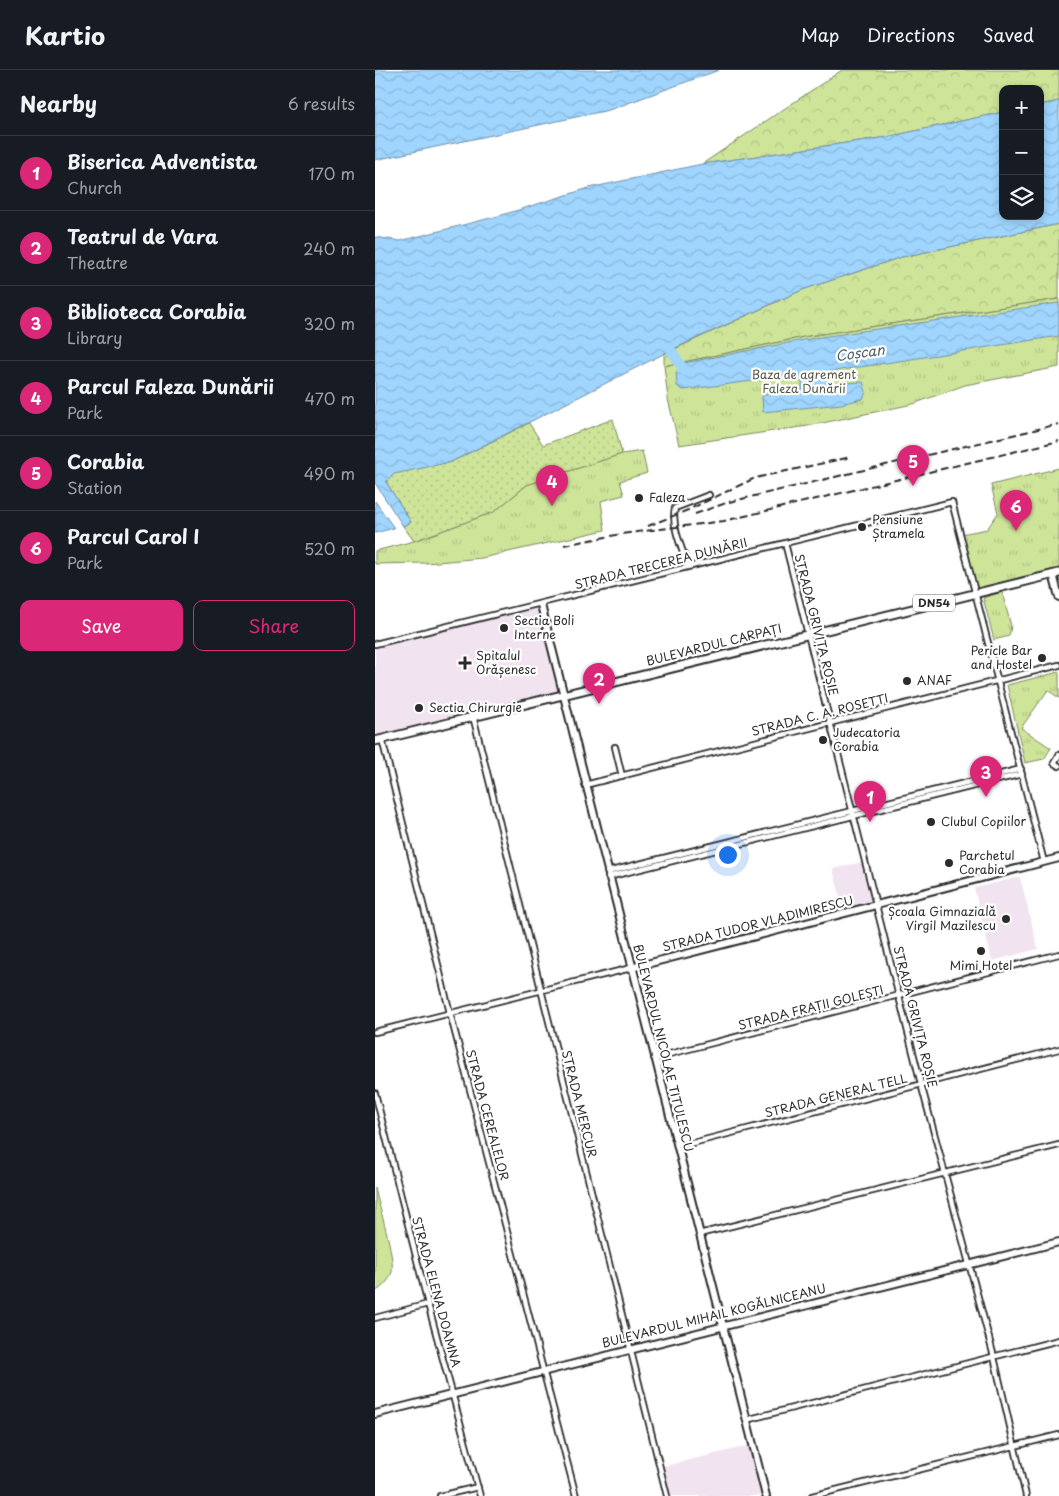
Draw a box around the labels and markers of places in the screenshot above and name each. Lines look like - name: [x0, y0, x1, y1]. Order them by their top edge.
- pin: 5: [897, 445, 929, 486]
- pin: 4: [536, 465, 568, 506]
- place label: Faleza: [649, 488, 686, 506]
- pin: 6: [1000, 490, 1032, 531]
- marker: Faleza: [633, 492, 645, 504]
- place label: Pensiune Ștramela: [872, 510, 925, 542]
- marker: Pensiune Ștramela: [856, 521, 868, 533]
- place label: Sectia Boli Interne: [514, 611, 574, 643]
- marker: Sectia Boli Interne: [498, 622, 510, 634]
- place label: Pericle Bar and Hostel: [971, 641, 1033, 673]
- place label: Spitalul Orășenesc: [476, 646, 536, 678]
- marker: Pericle Bar and Hostel: [1036, 652, 1048, 664]
- marker: Spitalul Orășenesc: [458, 656, 472, 670]
- pin: 2: [583, 663, 615, 704]
- place label: ANAF: [917, 671, 952, 689]
- marker: ANAF: [901, 675, 913, 687]
- place label: Sectia Chirurgie: [429, 698, 522, 716]
- marker: Sectia Chirurgie: [413, 702, 425, 714]
- place label: Judecatoria Corabia: [833, 723, 901, 755]
- marker: Judecatoria Corabia: [817, 734, 829, 746]
- pin: 3: [970, 756, 1002, 797]
- pin: 1: [854, 781, 886, 822]
- place label: Clubul Copiilor: [941, 812, 1026, 830]
- marker: Clubul Copiilor: [925, 816, 937, 828]
- place label: Parchetul Corabia: [959, 846, 1015, 878]
- marker: Parchetul Corabia: [943, 857, 955, 869]
- place label: Școala Gimnazială Virgil Mazilescu: [888, 902, 996, 934]
- marker: Școala Gimnazială Virgil Mazilescu: [1000, 913, 1012, 925]
- marker: Mimi Hotel: [975, 945, 987, 957]
- place label: Mimi Hotel: [950, 956, 1012, 974]

